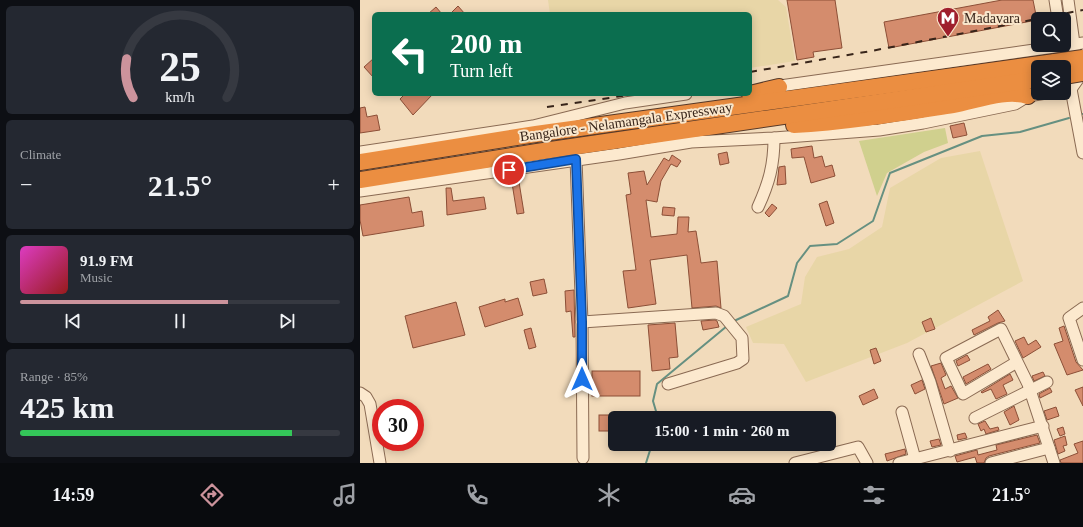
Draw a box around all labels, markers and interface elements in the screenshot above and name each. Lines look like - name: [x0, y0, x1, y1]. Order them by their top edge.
- metro station icon: Madavara: [935, 5, 961, 38]
- place label: Madavara: [964, 11, 1021, 26]
- map controls: [1031, 12, 1071, 100]
- button: search: [1031, 12, 1071, 52]
- icon: left: [384, 28, 436, 80]
- text: 200 m: [450, 28, 522, 59]
- text: 25: [159, 44, 201, 90]
- button: layers: [1031, 60, 1071, 100]
- text: Turn left: [450, 61, 513, 81]
- text: km/h: [165, 89, 195, 105]
- street label: Bangalore - Nelamangala Expressway: [519, 100, 733, 144]
- text: Climate: [20, 147, 61, 162]
- pin: [492, 153, 526, 187]
- icon: arrive: [498, 159, 520, 181]
- text: 21.5°: [148, 169, 212, 202]
- text: −: [20, 172, 32, 197]
- text: +: [328, 172, 340, 197]
- text: 91.9 FM: [80, 253, 133, 269]
- text: Music: [80, 270, 113, 285]
- icon: previous: [62, 310, 84, 332]
- icon: pause: [169, 310, 191, 332]
- icon: next: [276, 310, 298, 332]
- position arrow: [561, 358, 603, 400]
- text: Range · 85%: [20, 369, 88, 384]
- text: 425 km: [20, 391, 114, 424]
- speed limit sign: 30: [372, 399, 424, 451]
- text: 15:00 · 1 min · 260 m: [655, 423, 790, 439]
- icon: directions: [198, 481, 226, 509]
- icon: music: [331, 481, 359, 509]
- icon: phone: [463, 481, 491, 509]
- icon: climate: [595, 481, 623, 509]
- icon: car: [728, 481, 756, 509]
- icon: filters: [860, 481, 888, 509]
- text: 14:59: [52, 485, 94, 505]
- text: 21.5°: [992, 485, 1031, 505]

